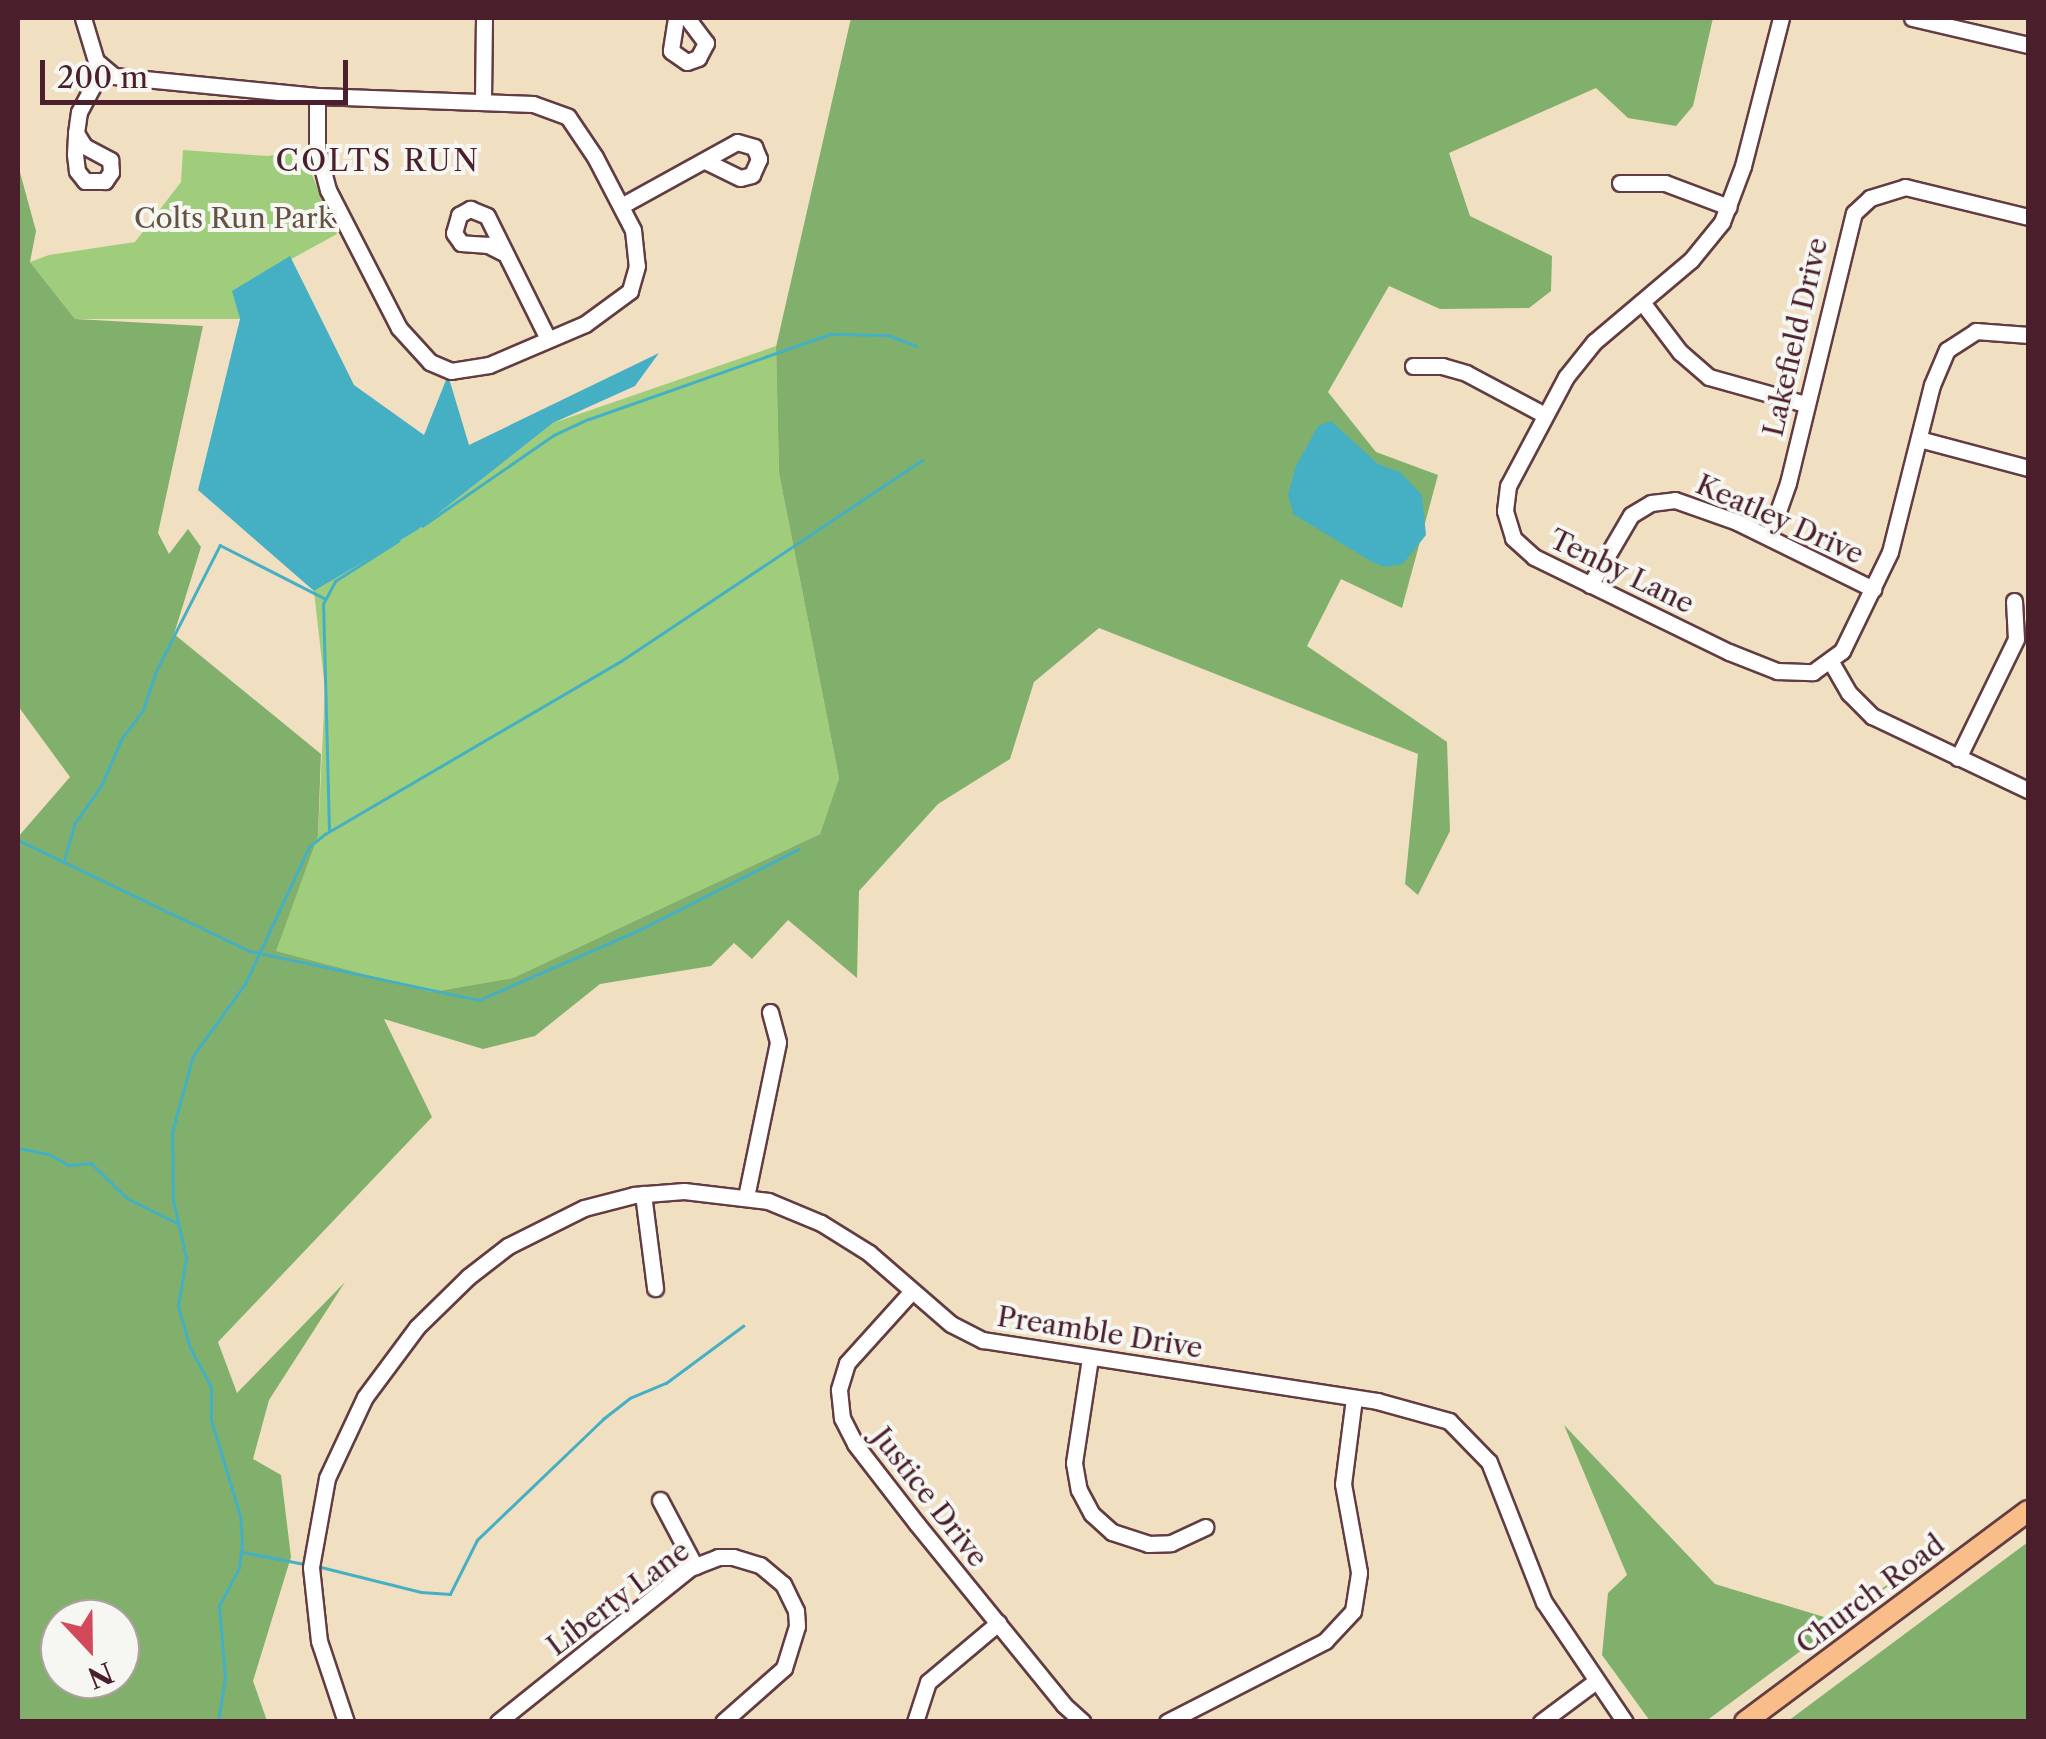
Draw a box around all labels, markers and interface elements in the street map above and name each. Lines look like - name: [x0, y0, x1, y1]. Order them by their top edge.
- scale bar: [45, 40, 352, 102]
- text: 200 m: [57, 59, 148, 96]
- district label: COLTS RUN: [276, 143, 480, 179]
- park label: Colts Run Park: [134, 201, 334, 235]
- street label: Lakefield Drive: [1756, 234, 1834, 440]
- street label: Keatley Drive: [1691, 467, 1869, 571]
- street label: Tenby Lane: [1544, 521, 1700, 621]
- street label: Preamble Drive: [995, 1299, 1205, 1365]
- street label: Justice Drive: [865, 1420, 995, 1574]
- street label: Church Road: [1789, 1527, 1951, 1661]
- street label: Liberty Lane: [540, 1533, 696, 1663]
- north arrow: [40, 1599, 140, 1699]
- text: N: [83, 1655, 118, 1695]

